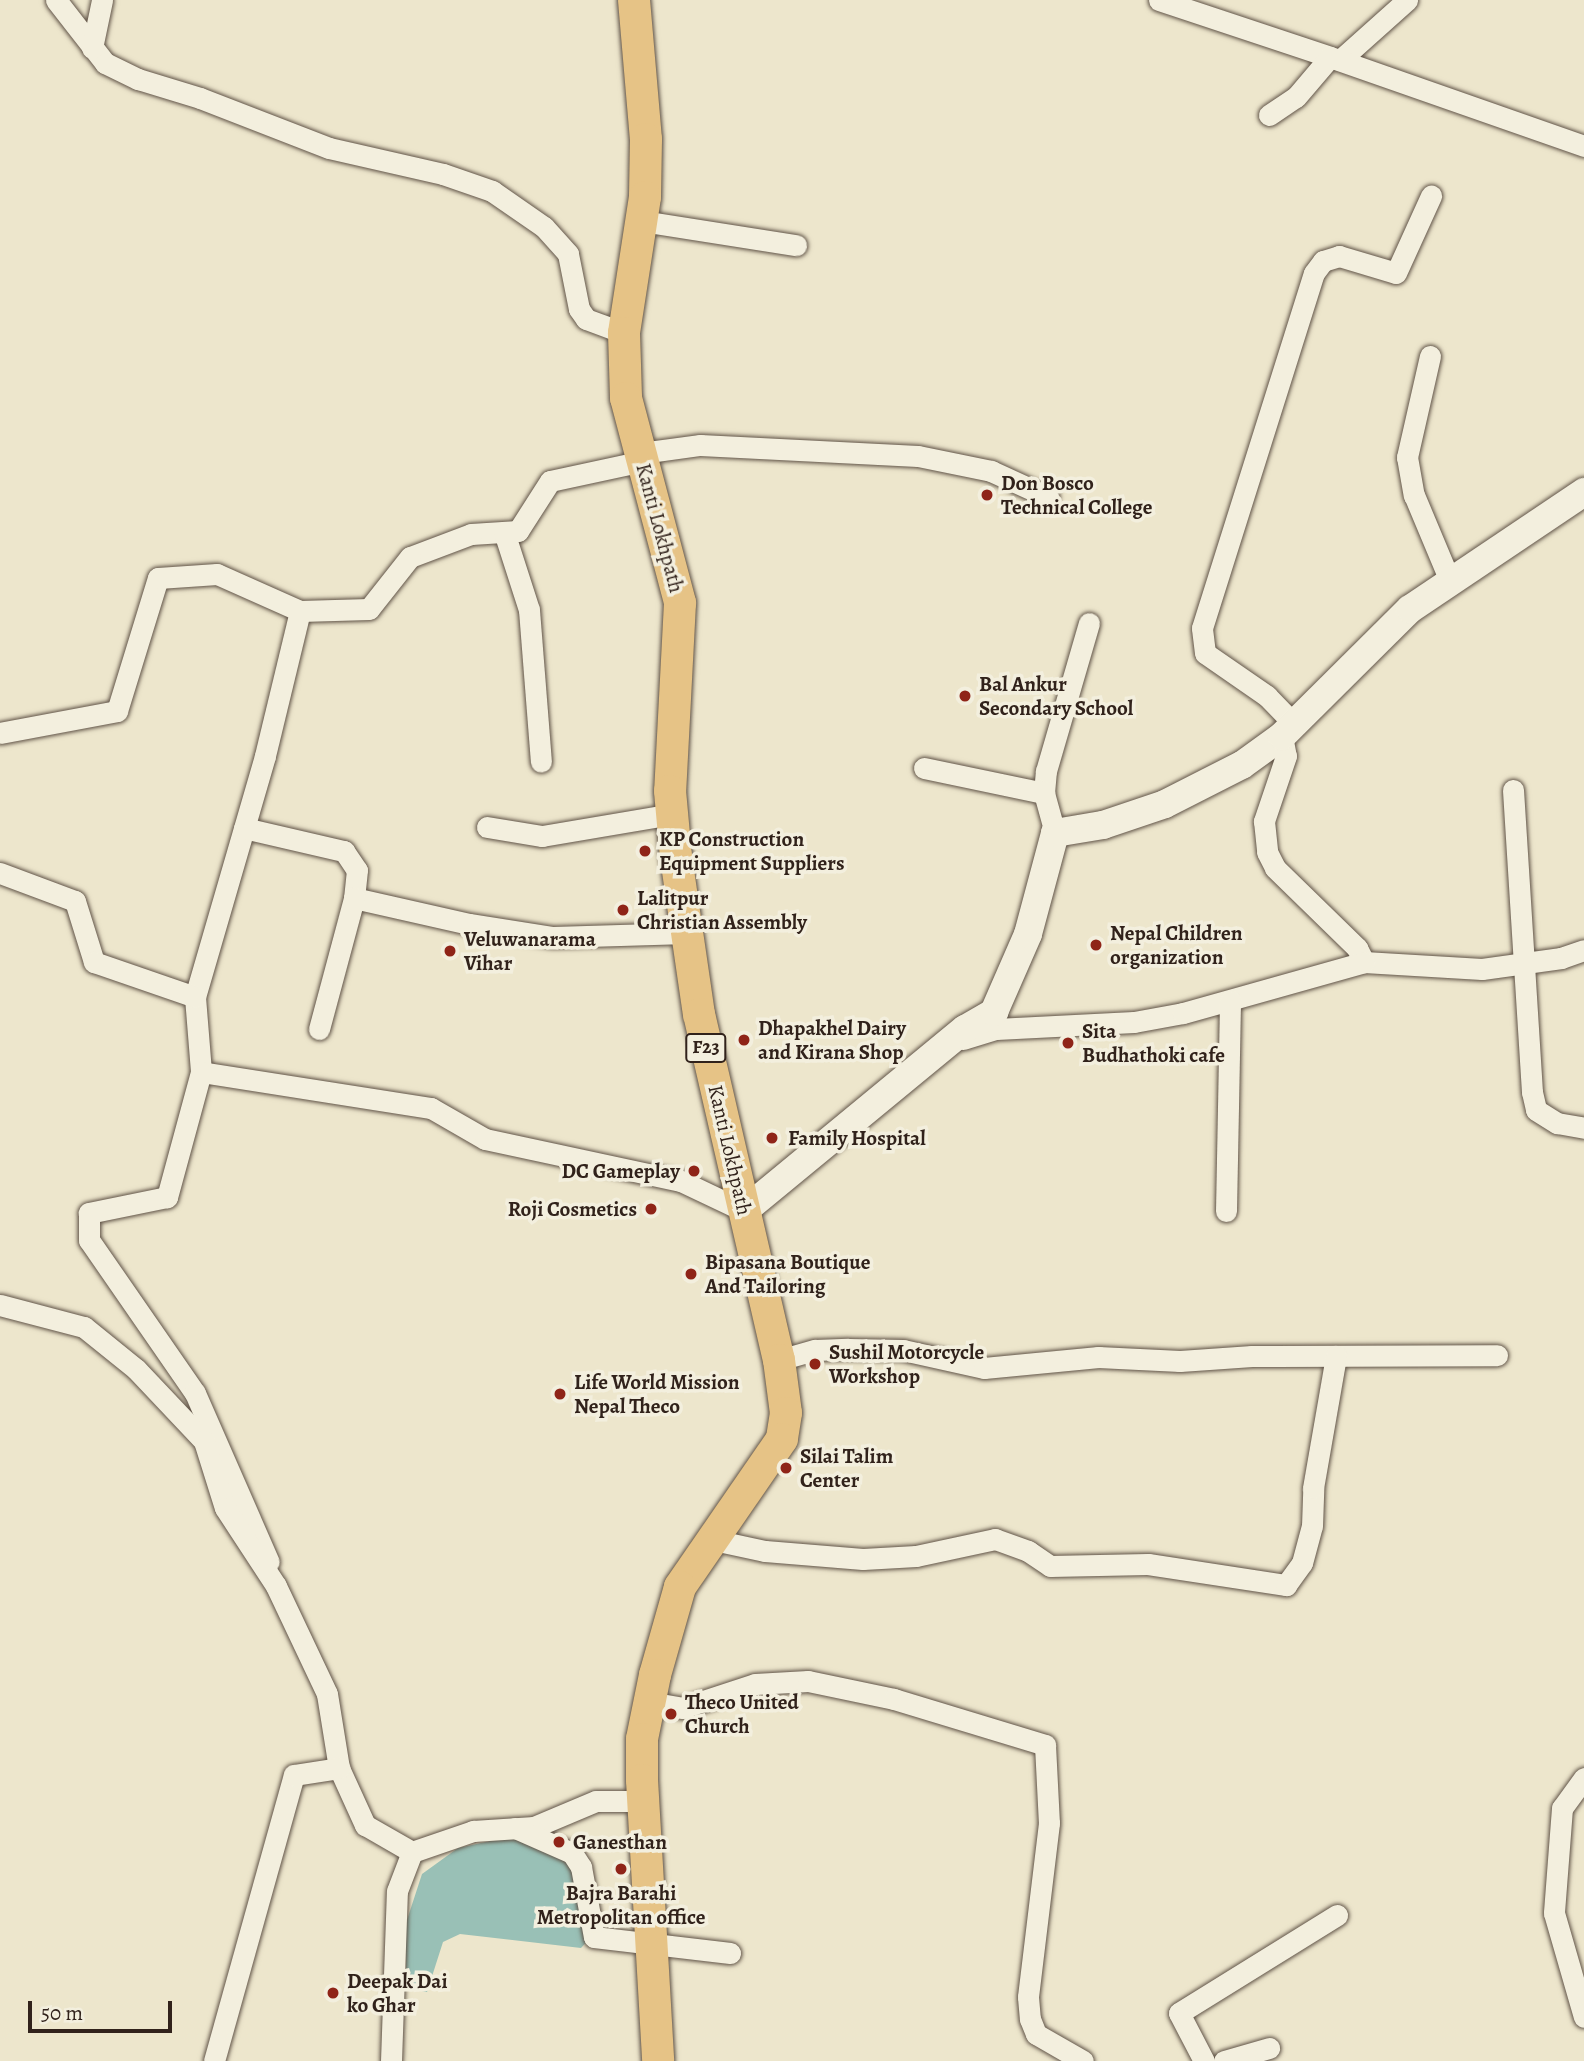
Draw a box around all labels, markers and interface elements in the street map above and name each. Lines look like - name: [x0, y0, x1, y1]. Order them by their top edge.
- street label: Kanti Lokhpath: [631, 460, 689, 596]
- place label: Don Bosco Technical College: [1001, 470, 1152, 520]
- marker: Don Bosco Technical College: [979, 487, 995, 503]
- place label: Bal Ankur Secondary School: [979, 671, 1133, 721]
- marker: Bal Ankur Secondary School: [957, 688, 973, 704]
- place label: KP Construction Equipment Suppliers: [659, 826, 844, 876]
- marker: KP Construction Equipment Suppliers: [637, 843, 653, 859]
- place label: Lalitpur Christian Assembly: [637, 885, 807, 935]
- marker: Lalitpur Christian Assembly: [615, 902, 631, 918]
- place label: Nepal Children organization: [1110, 920, 1242, 970]
- place label: Veluwanarama Vihar: [464, 926, 596, 976]
- marker: Nepal Children organization: [1088, 937, 1104, 953]
- marker: Veluwanarama Vihar: [442, 943, 458, 959]
- place label: Dhapakhel Dairy and Kirana Shop: [758, 1015, 906, 1065]
- place label: Sita Budhathoki cafe: [1082, 1018, 1225, 1068]
- road number: F23: [685, 1032, 727, 1064]
- marker: Dhapakhel Dairy and Kirana Shop: [736, 1032, 752, 1048]
- marker: Sita Budhathoki cafe: [1060, 1035, 1076, 1051]
- street label: Kanti Lokhpath: [703, 1082, 757, 1218]
- place label: Family Hospital: [788, 1125, 926, 1151]
- marker: Family Hospital: [762, 1128, 782, 1148]
- place label: DC Gameplay: [561, 1158, 680, 1184]
- marker: DC Gameplay: [686, 1163, 702, 1179]
- place label: Roji Cosmetics: [508, 1196, 637, 1222]
- marker: Roji Cosmetics: [643, 1201, 659, 1217]
- place label: Bipasana Boutique And Tailoring: [705, 1249, 870, 1299]
- marker: Bipasana Boutique And Tailoring: [683, 1266, 699, 1282]
- place label: Sushil Motorcycle Workshop: [829, 1339, 984, 1389]
- marker: Sushil Motorcycle Workshop: [807, 1356, 823, 1372]
- place label: Life World Mission Nepal Theco: [574, 1369, 740, 1419]
- marker: Life World Mission Nepal Theco: [552, 1386, 568, 1402]
- place label: Silai Talim Center: [800, 1443, 893, 1493]
- marker: Silai Talim Center: [778, 1460, 794, 1476]
- place label: Theco United Church: [685, 1689, 799, 1739]
- marker: Theco United Church: [663, 1706, 679, 1722]
- place label: Ganesthan: [573, 1829, 667, 1855]
- marker: Ganesthan: [551, 1834, 567, 1850]
- marker: Bajra Barahi Metropolitan office: [613, 1861, 629, 1877]
- place label: Bajra Barahi Metropolitan office: [537, 1880, 705, 1930]
- place label: Deepak Dai ko Ghar: [347, 1968, 448, 2018]
- marker: Deepak Dai ko Ghar: [325, 1985, 341, 2001]
- scale bar: [32, 1988, 175, 2032]
- text: 50 m: [41, 1999, 83, 2027]

